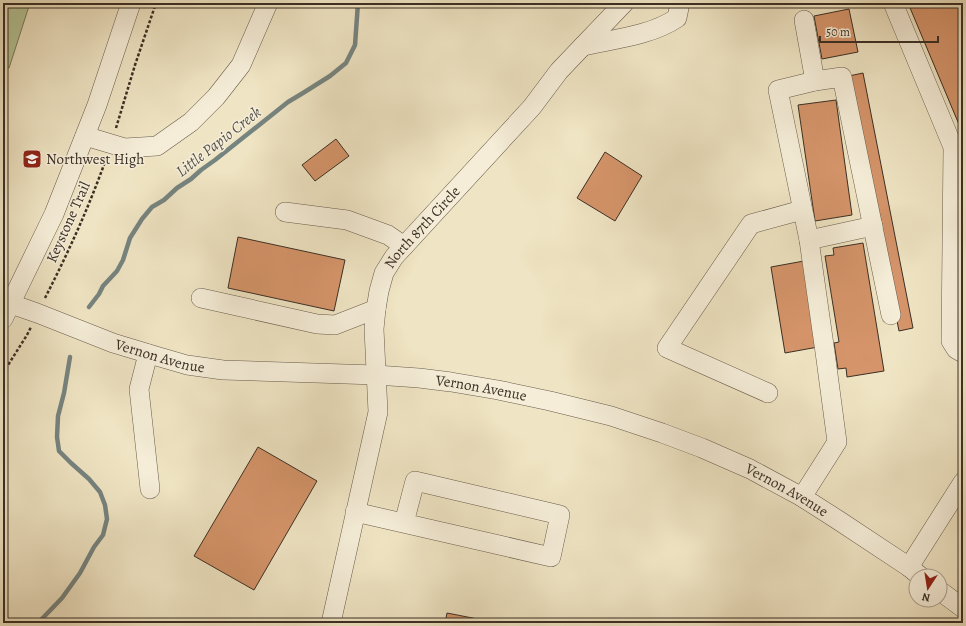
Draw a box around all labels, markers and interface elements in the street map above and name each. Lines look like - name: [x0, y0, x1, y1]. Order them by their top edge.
- scale bar: [820, 18, 938, 44]
- text: 50 m: [826, 24, 850, 40]
- water label: Little Papio Creek: [171, 101, 266, 182]
- school or university icon: Northwest High: [21, 148, 43, 170]
- place label: Northwest High: [46, 149, 144, 169]
- street label: Keystone Trail: [41, 178, 95, 266]
- street label: North 87th Circle: [379, 181, 465, 272]
- street label: Vernon Avenue: [112, 334, 206, 377]
- street label: Vernon Avenue: [434, 370, 529, 406]
- street label: Vernon Avenue: [741, 458, 832, 521]
- north arrow: [908, 568, 948, 608]
- text: N: [921, 589, 932, 605]

